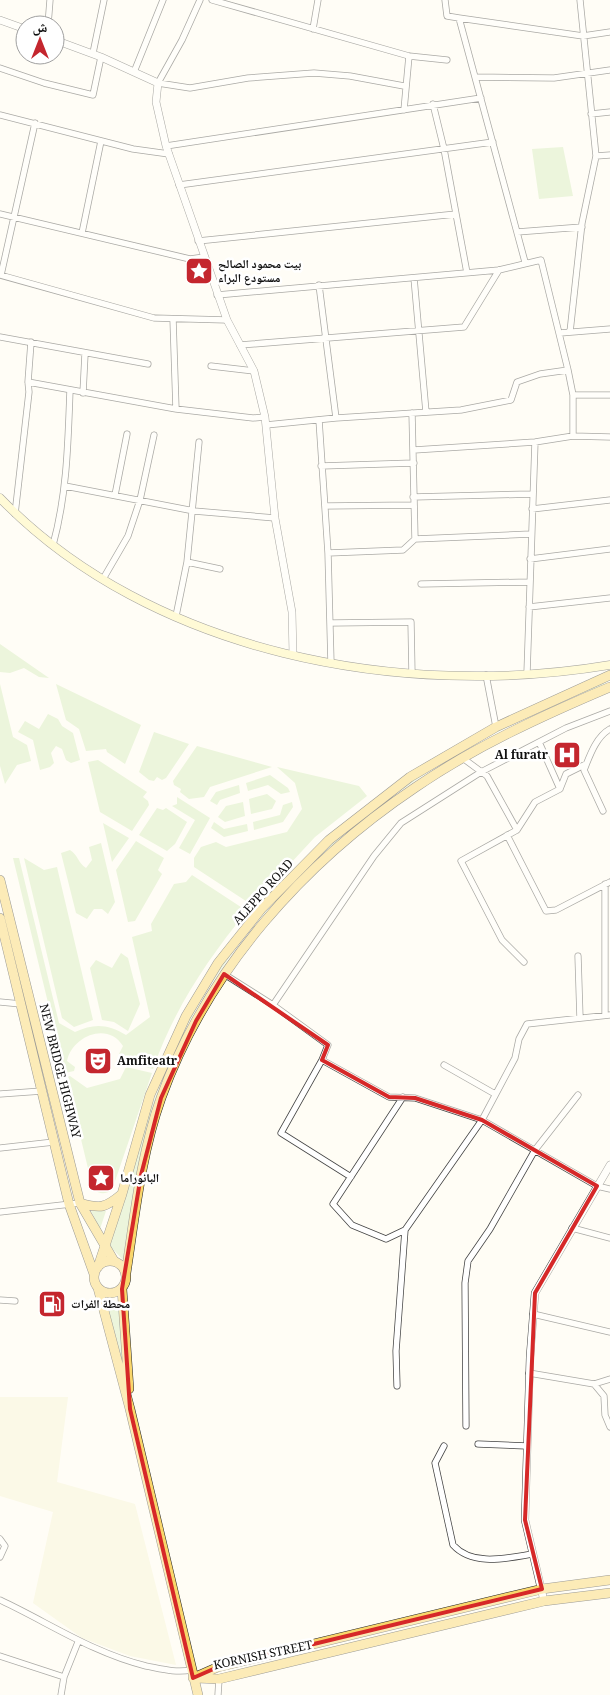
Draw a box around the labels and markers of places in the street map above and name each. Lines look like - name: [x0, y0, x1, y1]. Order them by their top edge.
- place label: بيت محمود الصالح مستودع البراء: [218, 255, 301, 290]
- place icon: بيت محمود الصالح مستودع البراء: [184, 256, 214, 286]
- hospital icon: Al furatr: [552, 740, 582, 770]
- place label: Al furatr: [495, 746, 549, 767]
- theatre icon: Amfiteatr: [83, 1046, 113, 1076]
- place label: Amfiteatr: [117, 1052, 178, 1073]
- place icon: البانوراما: [86, 1163, 116, 1193]
- place label: البانوراما: [120, 1169, 159, 1190]
- fuel station icon: محطة الفرات: [37, 1289, 67, 1319]
- place label: محطة الفرات: [71, 1295, 130, 1316]

